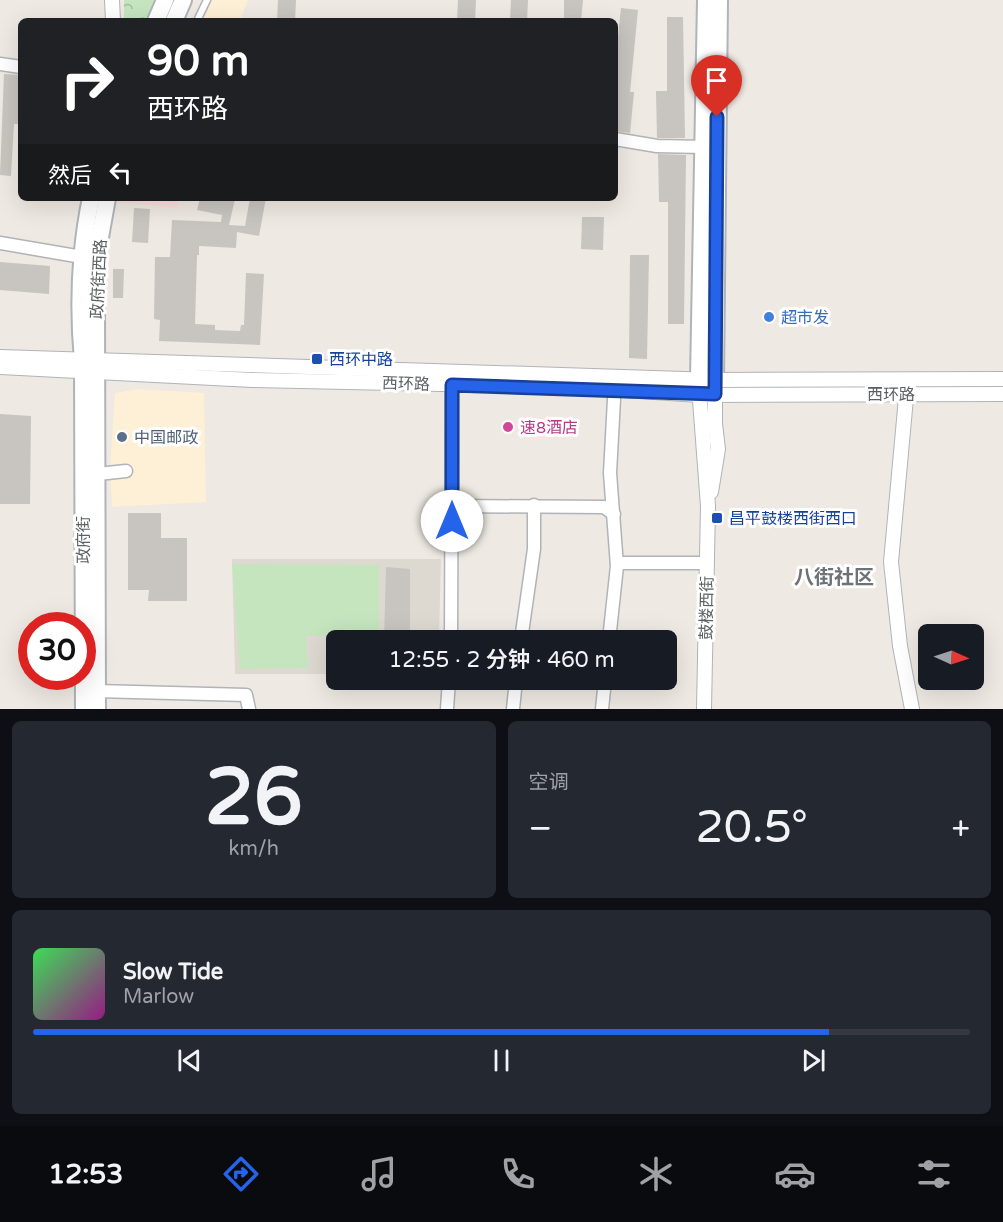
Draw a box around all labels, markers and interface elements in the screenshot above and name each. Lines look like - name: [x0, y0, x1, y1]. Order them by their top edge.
- text: 90 m: [147, 36, 249, 87]
- icon: right: [48, 42, 126, 120]
- pin: [691, 55, 742, 117]
- icon: arrive: [700, 64, 733, 97]
- text: 西环路: [147, 93, 228, 126]
- icon: left: [104, 156, 137, 189]
- text: 然后: [48, 163, 92, 189]
- street label: 政府街西路: [87, 239, 111, 320]
- place label: 超市发: [781, 308, 829, 328]
- marker: 超市发: [762, 310, 776, 324]
- place label: 西环中路: [329, 350, 393, 370]
- marker: 西环中路: [310, 352, 324, 366]
- street label: 西环路: [382, 373, 430, 395]
- street label: 西环路: [867, 385, 915, 405]
- place label: 速8酒店: [520, 418, 578, 438]
- marker: 速8酒店: [501, 420, 515, 434]
- place label: 中国邮政: [134, 428, 198, 448]
- marker: 中国邮政: [115, 430, 129, 444]
- position arrow: [420, 489, 484, 553]
- place label: 昌平鼓楼西街西口: [729, 509, 857, 529]
- marker: 昌平鼓楼西街西口: [710, 511, 724, 525]
- street label: 政府街: [74, 516, 94, 564]
- district label: 八街社区: [794, 566, 874, 590]
- street label: 鼓楼西街: [696, 576, 718, 640]
- speed limit sign: 30: [18, 612, 96, 690]
- north arrow: [918, 624, 984, 690]
- map controls: [918, 624, 984, 690]
- text: 12:55 · 2 分钟 · 460 m: [388, 647, 615, 673]
- text: 26: [205, 751, 303, 845]
- text: 空调: [529, 771, 569, 795]
- text: 20.5°: [695, 801, 808, 855]
- text: −: [529, 809, 552, 848]
- text: +: [951, 809, 970, 848]
- text: km/h: [229, 837, 279, 861]
- text: Slow Tide: [123, 959, 223, 985]
- text: Marlow: [123, 985, 194, 1009]
- icon: previous: [173, 1044, 206, 1077]
- icon: pause: [485, 1044, 518, 1077]
- icon: next: [797, 1044, 830, 1077]
- icon: directions: [220, 1153, 262, 1195]
- icon: music: [358, 1153, 400, 1195]
- icon: phone: [497, 1153, 539, 1195]
- icon: climate: [635, 1153, 677, 1195]
- icon: car: [774, 1153, 816, 1195]
- icon: filters: [913, 1153, 955, 1195]
- text: 12:53: [48, 1158, 123, 1191]

